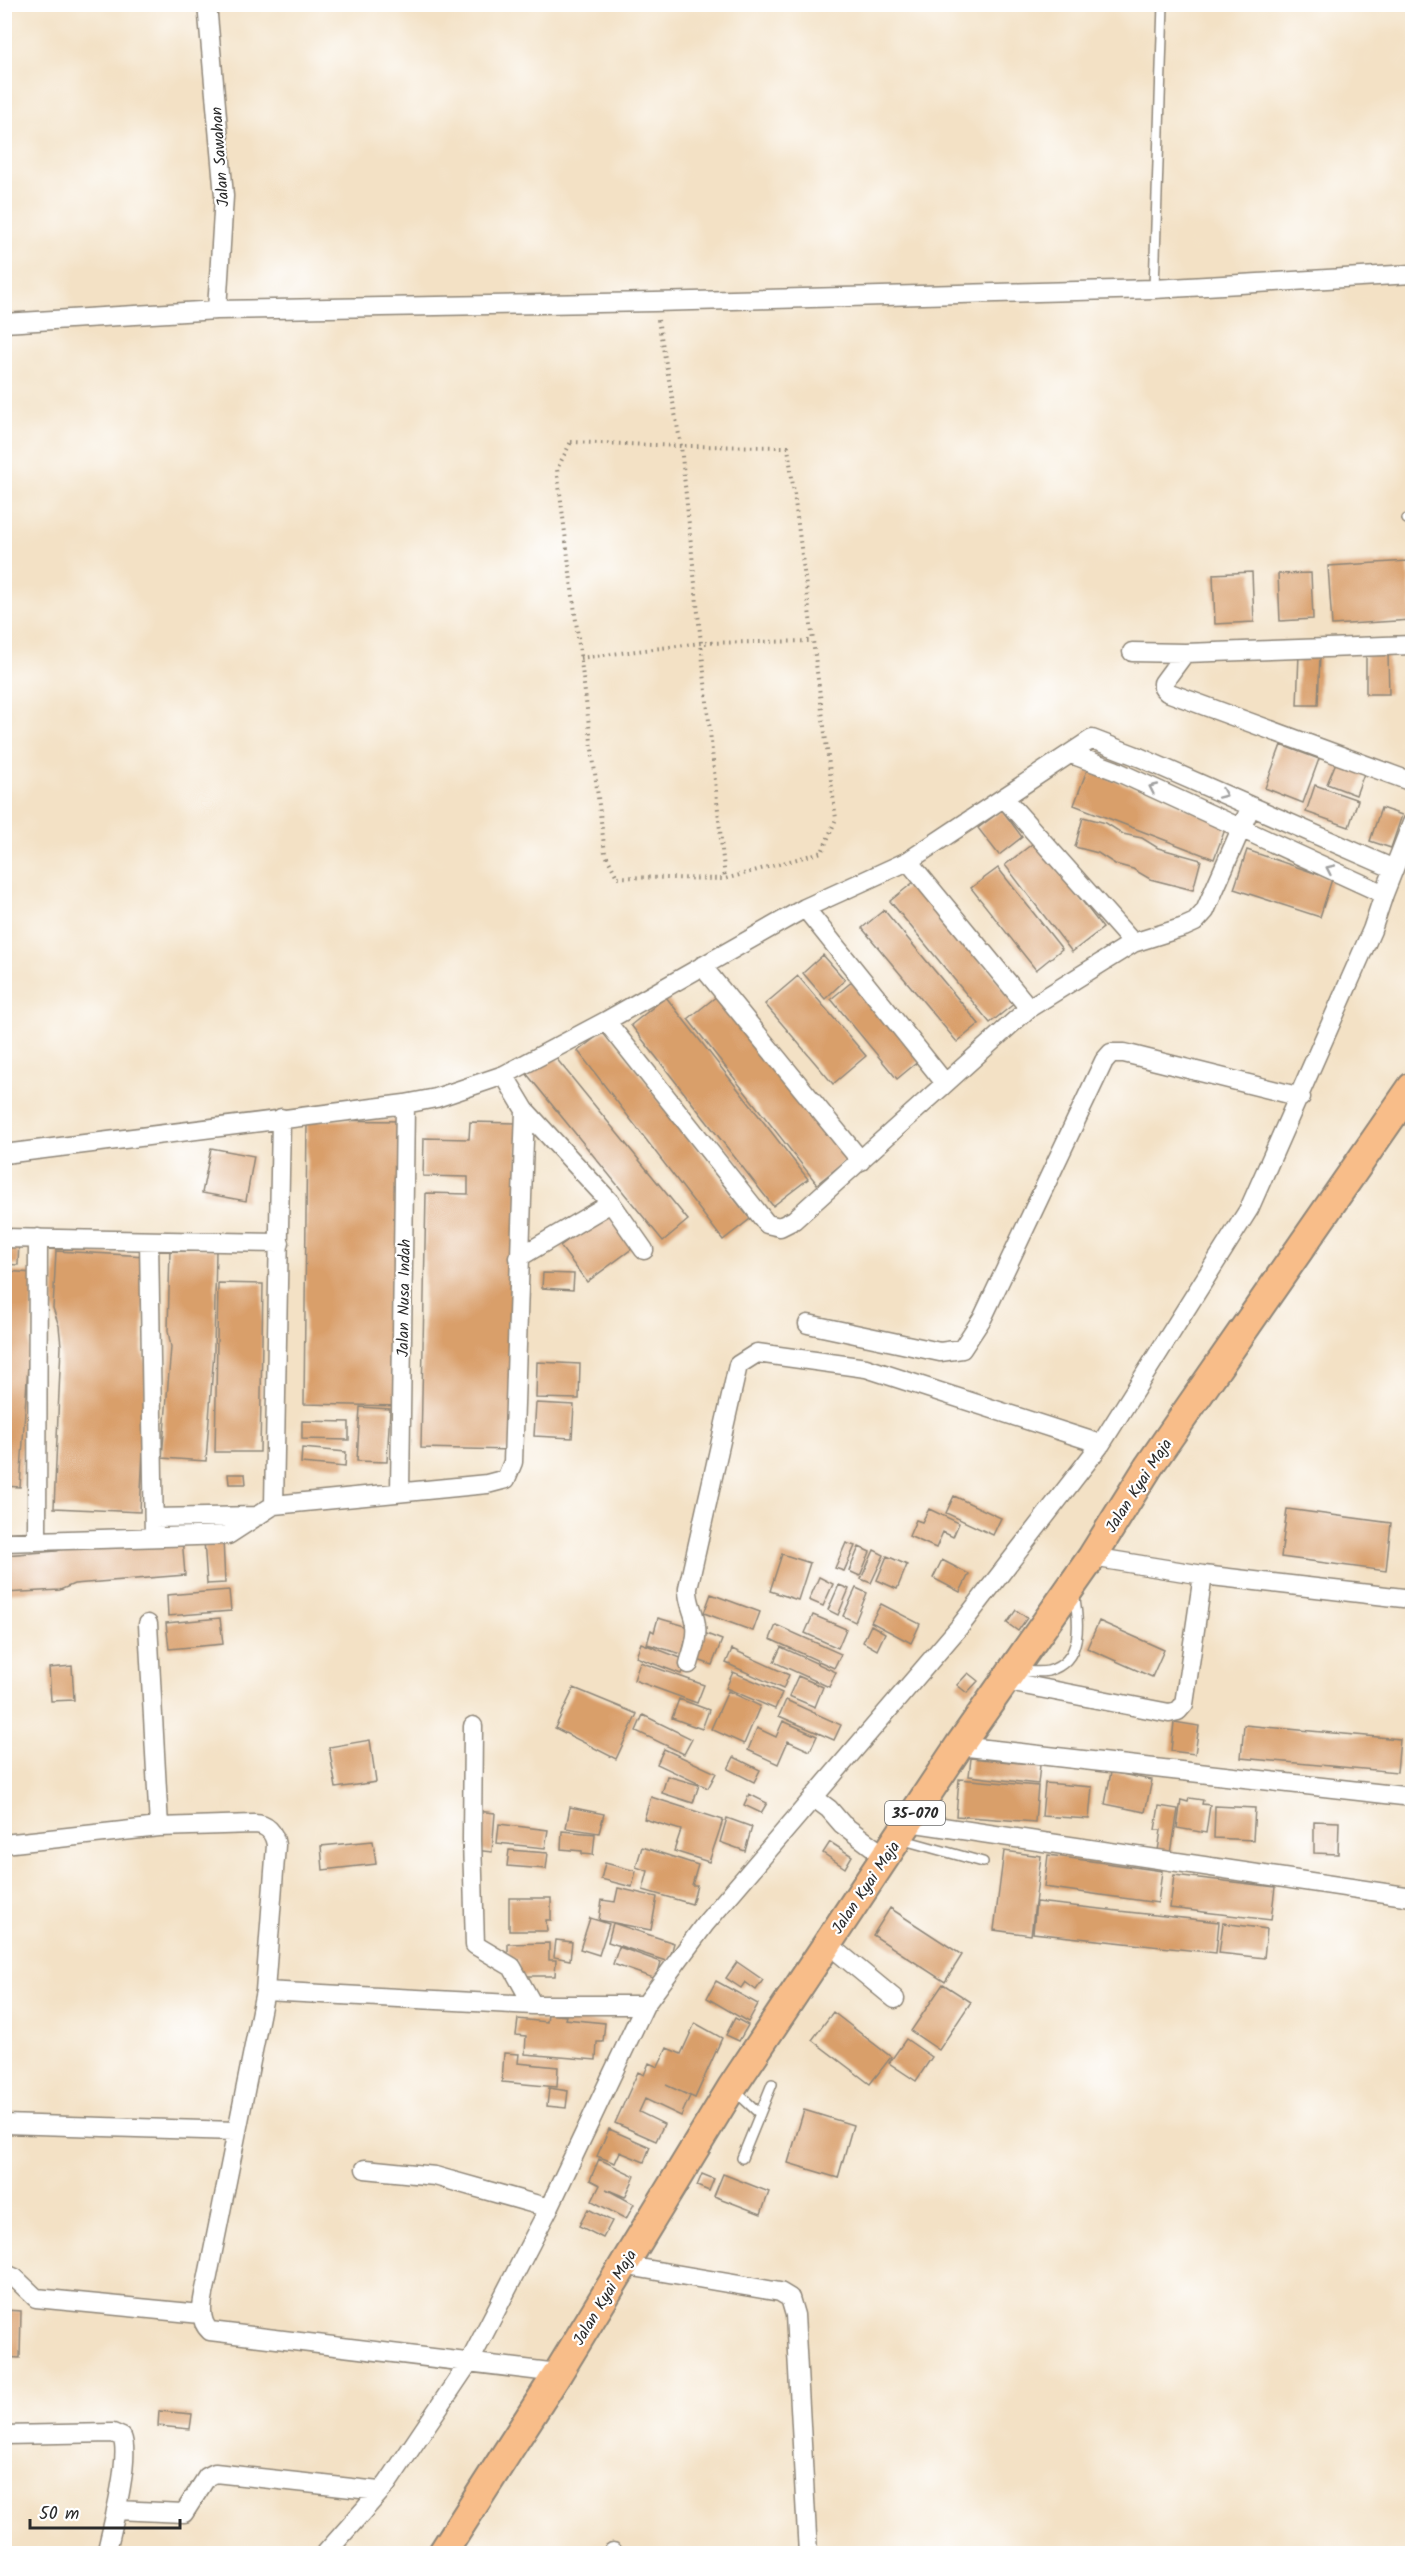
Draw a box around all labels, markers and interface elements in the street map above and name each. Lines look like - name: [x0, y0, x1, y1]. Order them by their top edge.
- street label: Jalan Sawahan: [205, 106, 236, 208]
- one-way arrow: [1149, 783, 1160, 795]
- one-way arrow: [1216, 787, 1227, 799]
- one-way arrow: [1326, 865, 1337, 877]
- street label: Jalan Nusa Indah: [391, 1239, 418, 1357]
- street label: Jalan Kyai Maja: [1099, 1434, 1179, 1538]
- road number: 35-070: [885, 1801, 945, 1825]
- street label: Jalan Kyai Maja: [826, 1836, 907, 1939]
- street label: Jalan Kyai Maja: [567, 2245, 644, 2350]
- scale bar: [30, 2492, 180, 2530]
- text: 50 m: [39, 2500, 79, 2529]

